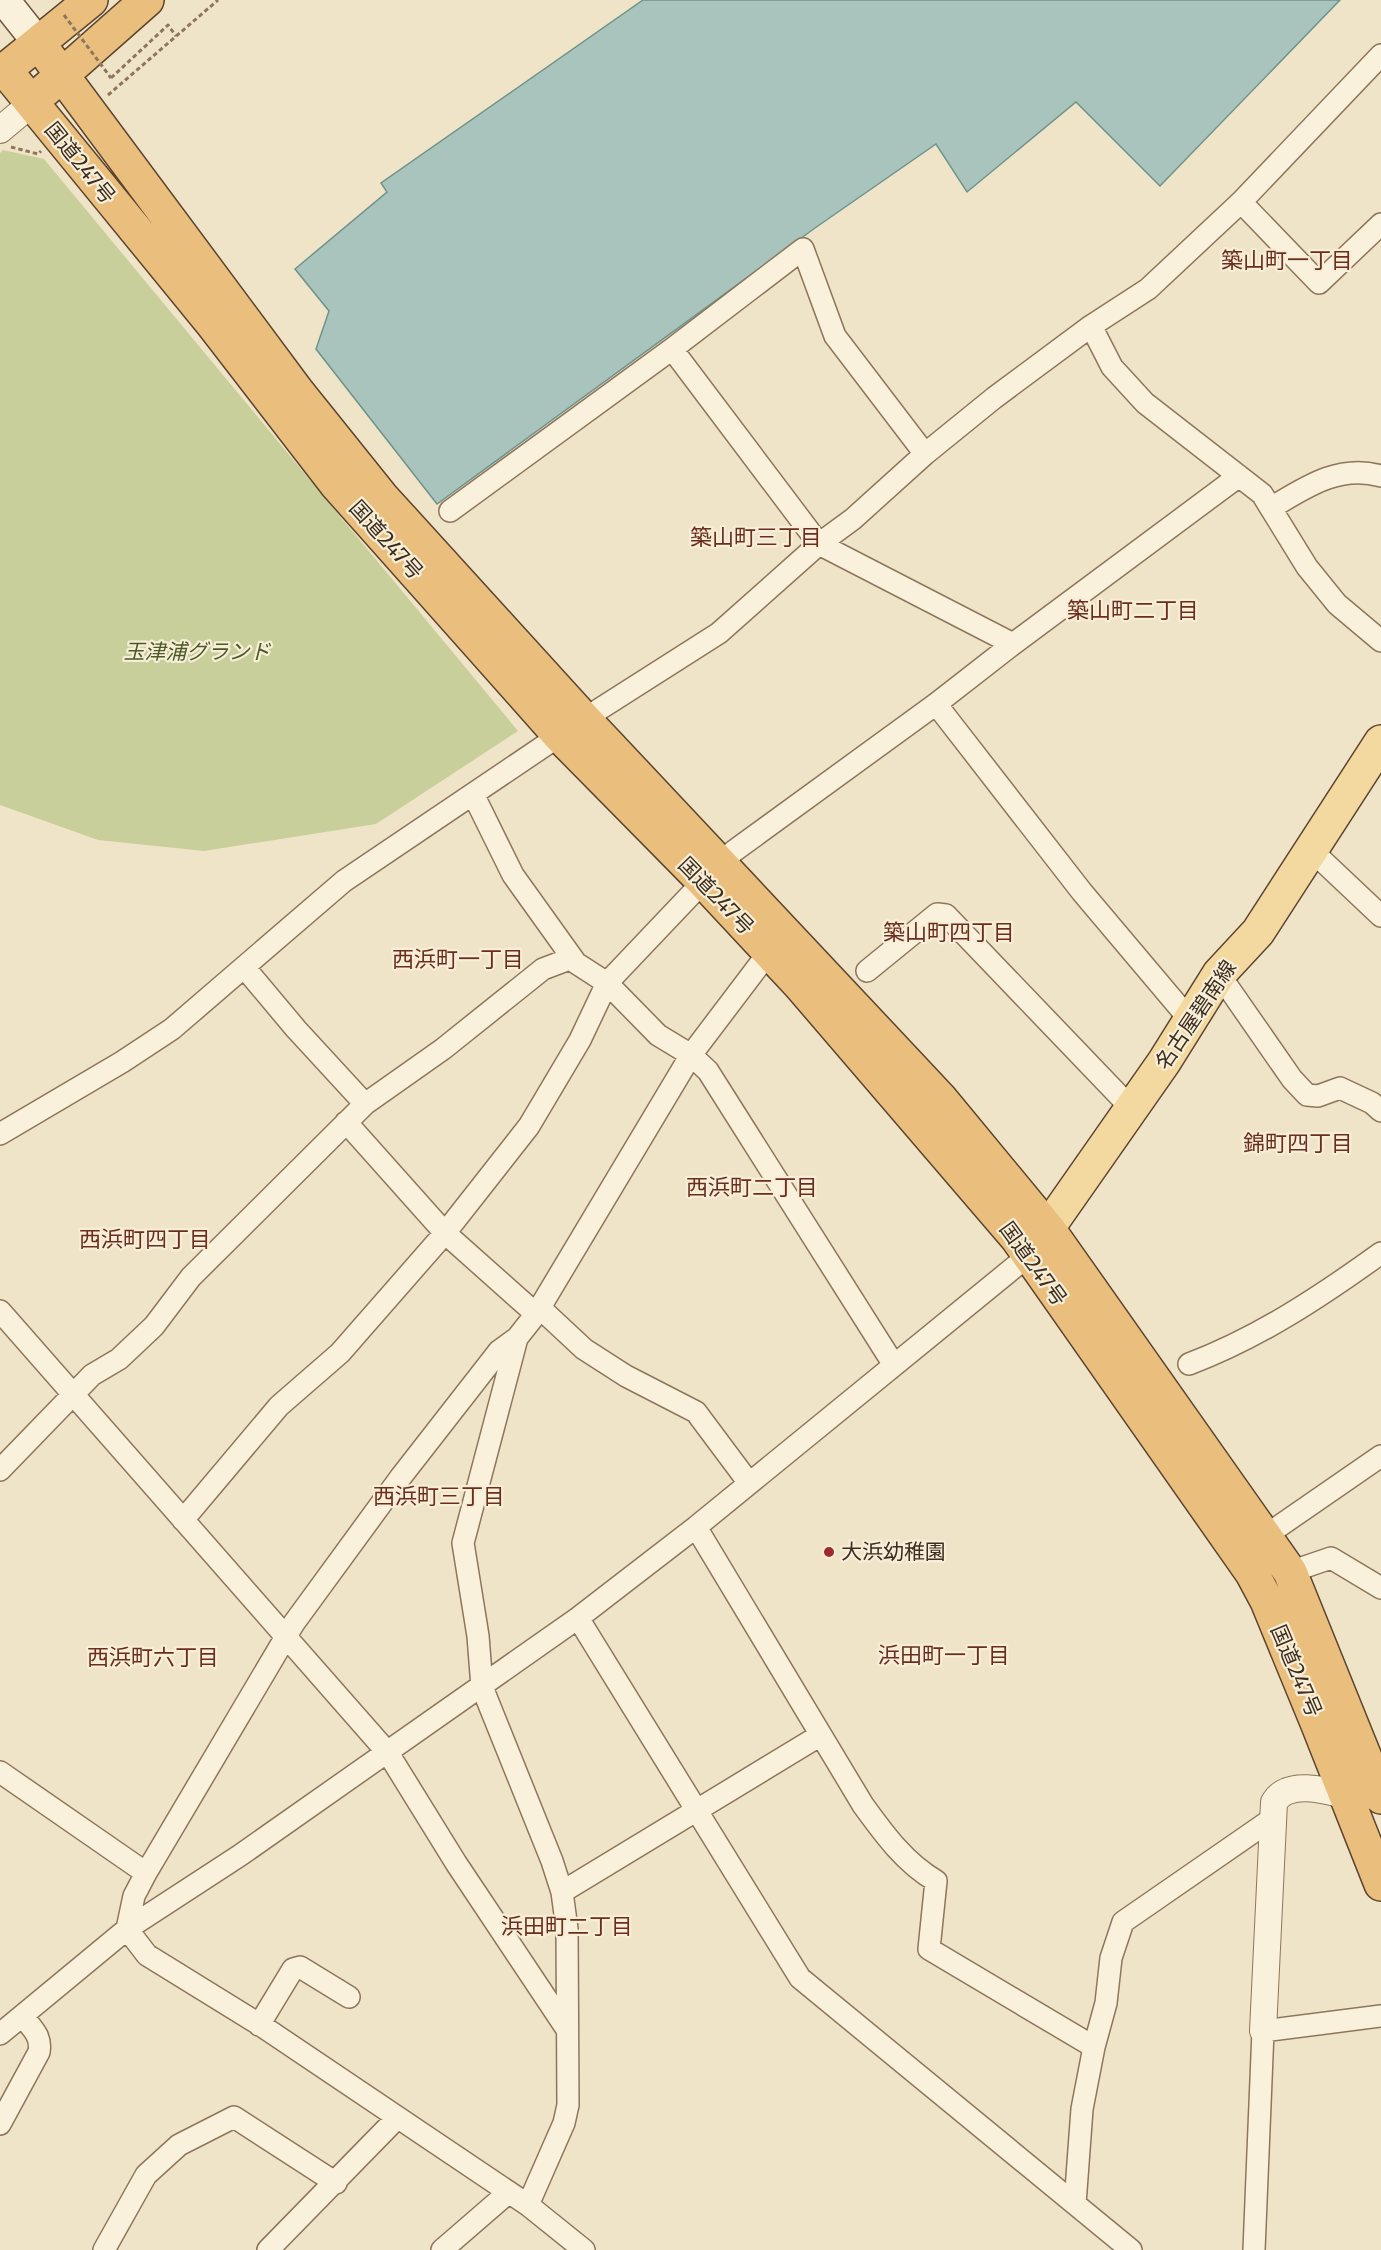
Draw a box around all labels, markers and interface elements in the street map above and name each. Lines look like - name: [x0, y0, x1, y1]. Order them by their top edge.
- street label: 国道247号: [39, 116, 122, 209]
- district label: 築山町一丁目: [1221, 246, 1353, 274]
- street label: 国道247号: [344, 494, 429, 585]
- district label: 築山町三丁目: [690, 523, 822, 551]
- district label: 築山町二丁目: [1067, 596, 1199, 624]
- park label: 玉津浦グランド: [124, 638, 271, 665]
- street label: 国道247号: [673, 851, 760, 940]
- district label: 築山町四丁目: [883, 918, 1015, 946]
- district label: 西浜町一丁目: [392, 945, 524, 973]
- street label: 名古屋碧南線: [1149, 955, 1242, 1074]
- district label: 錦町四丁目: [1243, 1129, 1353, 1157]
- district label: 西浜町二丁目: [686, 1173, 818, 1201]
- street label: 国道247号: [994, 1216, 1073, 1311]
- district label: 西浜町四丁目: [79, 1225, 211, 1253]
- district label: 西浜町三丁目: [373, 1482, 505, 1510]
- place label: 大浜幼稚園: [841, 1538, 946, 1565]
- marker: 大浜幼稚園: [822, 1545, 836, 1559]
- street label: 国道247号: [1265, 1621, 1328, 1721]
- district label: 浜田町一丁目: [878, 1641, 1010, 1669]
- district label: 西浜町六丁目: [87, 1643, 219, 1671]
- district label: 浜田町二丁目: [501, 1912, 633, 1940]

